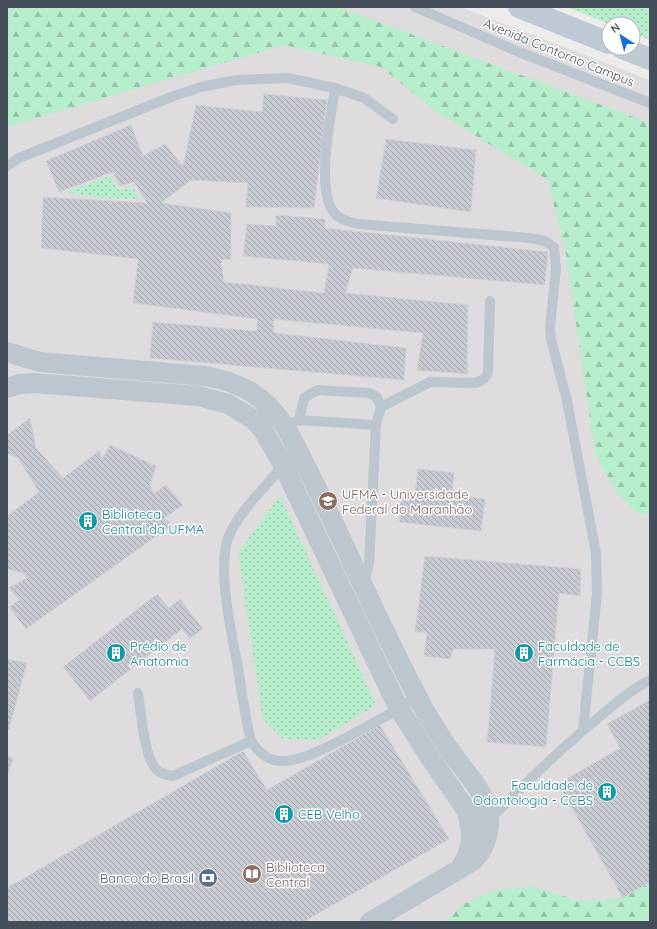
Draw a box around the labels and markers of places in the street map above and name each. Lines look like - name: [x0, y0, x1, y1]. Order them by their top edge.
- place label: UFMA - Universidade Federal do Maranhão: [342, 486, 472, 517]
- school or university icon: UFMA - Universidade Federal do Maranhão: [317, 490, 339, 512]
- place label: Biblioteca Central da UFMA: [102, 506, 205, 537]
- building icon: Biblioteca Central da UFMA: [77, 510, 99, 532]
- place label: Prédio de Anatomia: [130, 638, 189, 669]
- place label: Faculdade de Farmácia - CCBS: [538, 638, 640, 669]
- building icon: Prédio de Anatomia: [105, 642, 127, 664]
- building icon: Faculdade de Farmácia - CCBS: [513, 642, 535, 664]
- place label: Faculdade de Odontologia - CCBS: [473, 777, 593, 808]
- building icon: Faculdade de Odontologia - CCBS: [596, 781, 618, 803]
- building icon: CEB Velho: [273, 803, 295, 825]
- place label: CEB Velho: [298, 806, 360, 822]
- place label: Biblioteca Central: [266, 859, 325, 890]
- library icon: Biblioteca Central: [241, 863, 263, 885]
- bank icon: Banco do Brasil: [197, 867, 219, 889]
- place label: Banco do Brasil: [100, 870, 194, 886]

